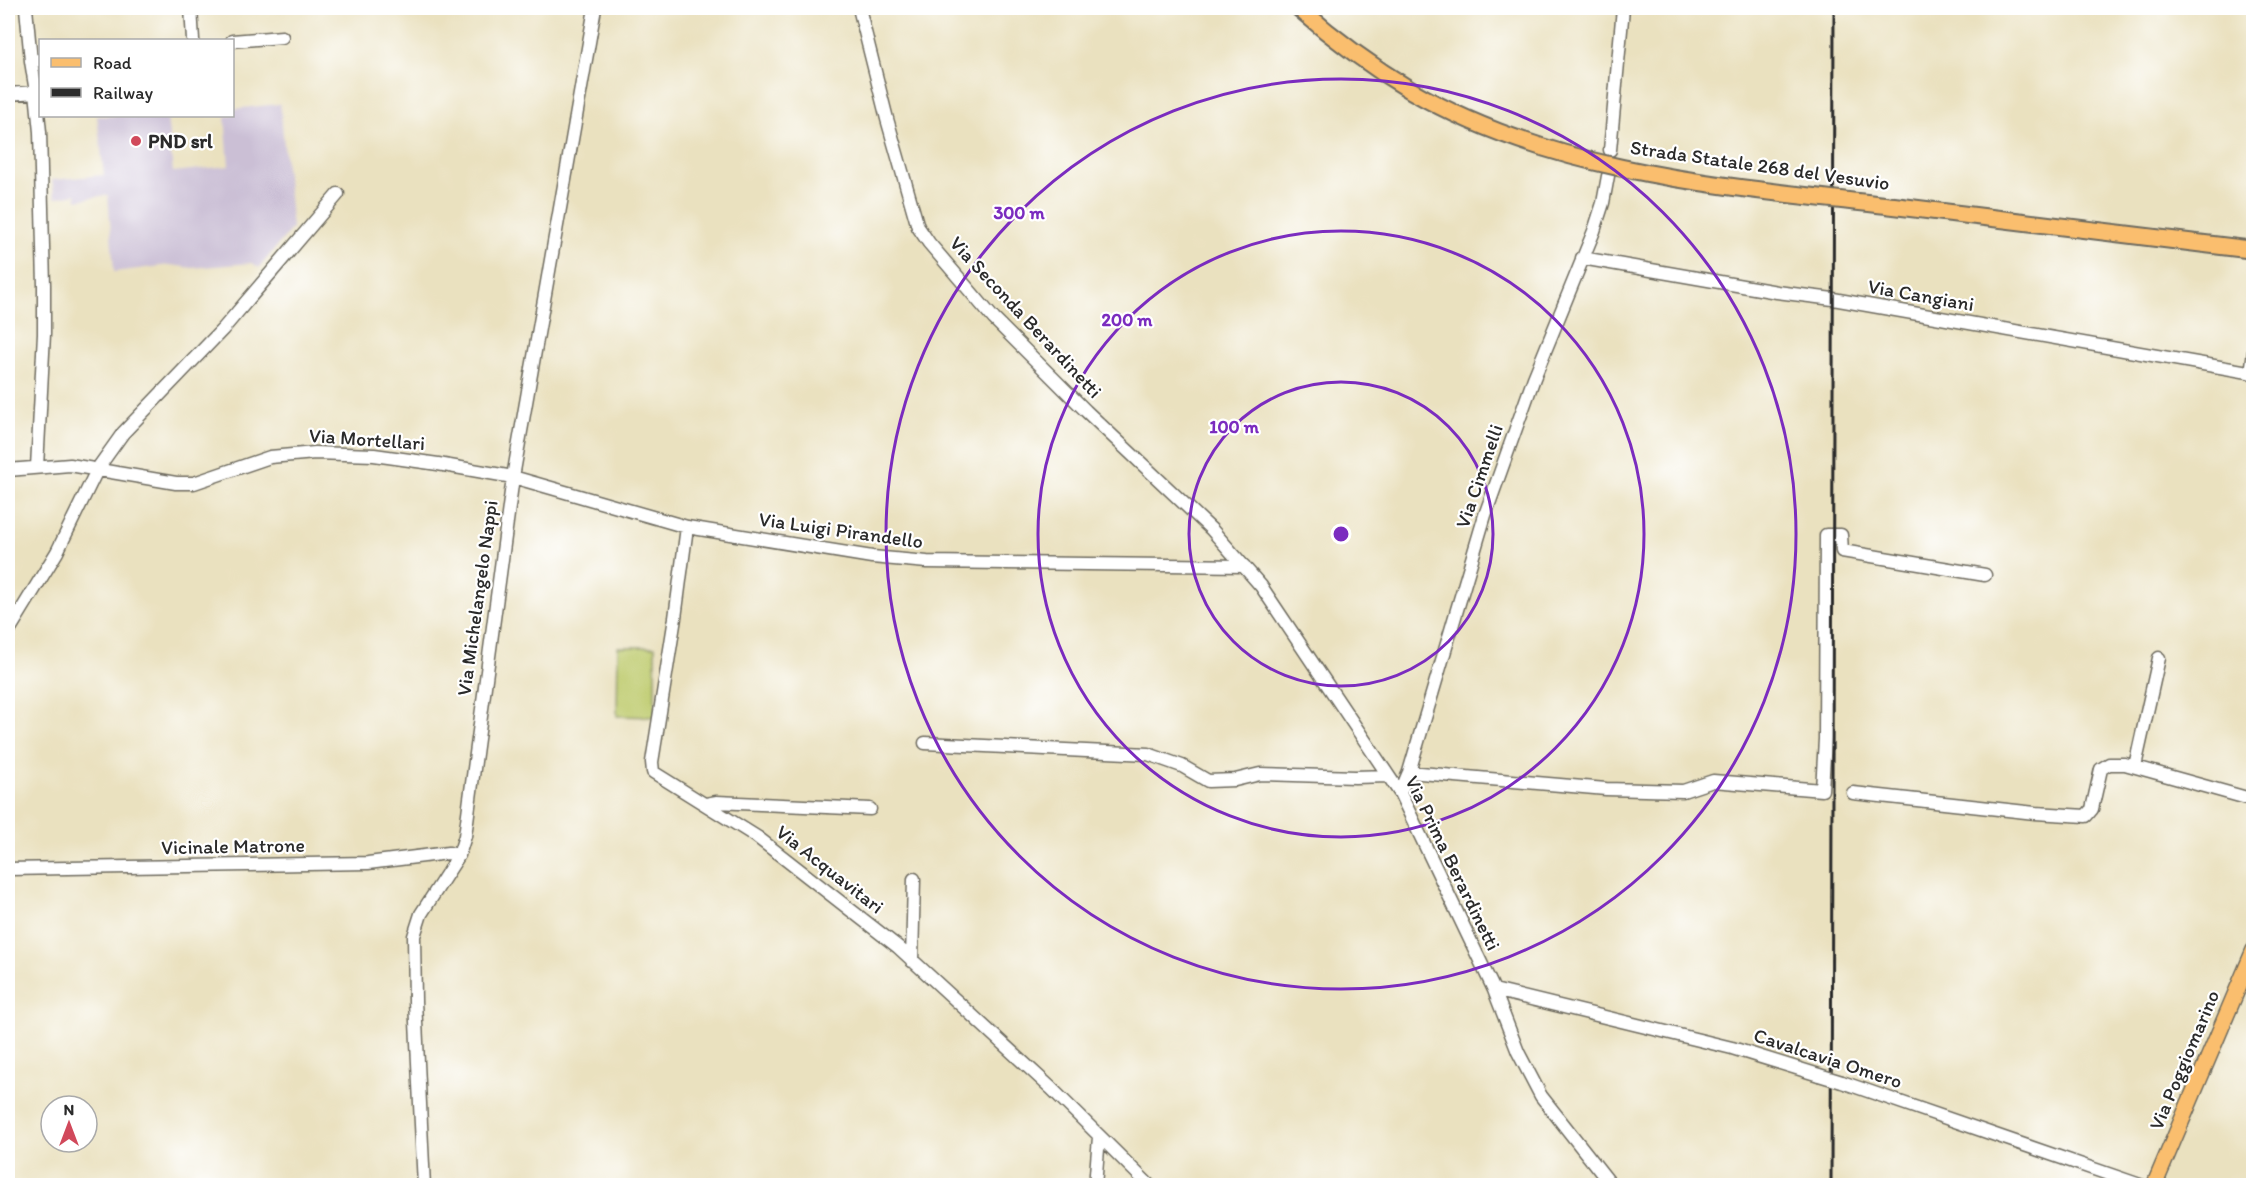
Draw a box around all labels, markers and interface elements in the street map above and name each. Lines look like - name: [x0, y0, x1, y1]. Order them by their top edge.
- legend: [39, 39, 234, 117]
- text: Road: [93, 52, 132, 74]
- text: Railway: [93, 82, 154, 104]
- place label: PND srl: [148, 129, 213, 153]
- marker: PND srl: [129, 134, 143, 148]
- street label: Strada Statale 268 del Vesuvio: [1629, 135, 1891, 195]
- text: 300 m: [993, 202, 1045, 224]
- street label: Via Seconda Berardinetti: [945, 231, 1107, 403]
- street label: Via Cangiani: [1866, 274, 1976, 316]
- text: 200 m: [1102, 309, 1153, 331]
- text: 100 m: [1209, 416, 1260, 438]
- street label: Via Cimmelli: [1450, 421, 1508, 531]
- street label: Via Mortellari: [308, 423, 426, 455]
- street label: Via Michelangelo Nappi: [451, 499, 503, 697]
- street label: Via Luigi Pirandello: [757, 507, 925, 553]
- centre of rings: [1331, 524, 1351, 544]
- street label: Via Prima Berardinetti: [1400, 772, 1506, 954]
- street label: Via Acquavitari: [771, 819, 889, 919]
- street label: Vicinale Matrone: [161, 833, 305, 859]
- street label: Via Poggiomarino: [2144, 986, 2224, 1134]
- street label: Cavalcavia Omero: [1751, 1023, 1905, 1093]
- north arrow: [39, 1094, 99, 1154]
- text: N: [64, 1100, 74, 1119]

